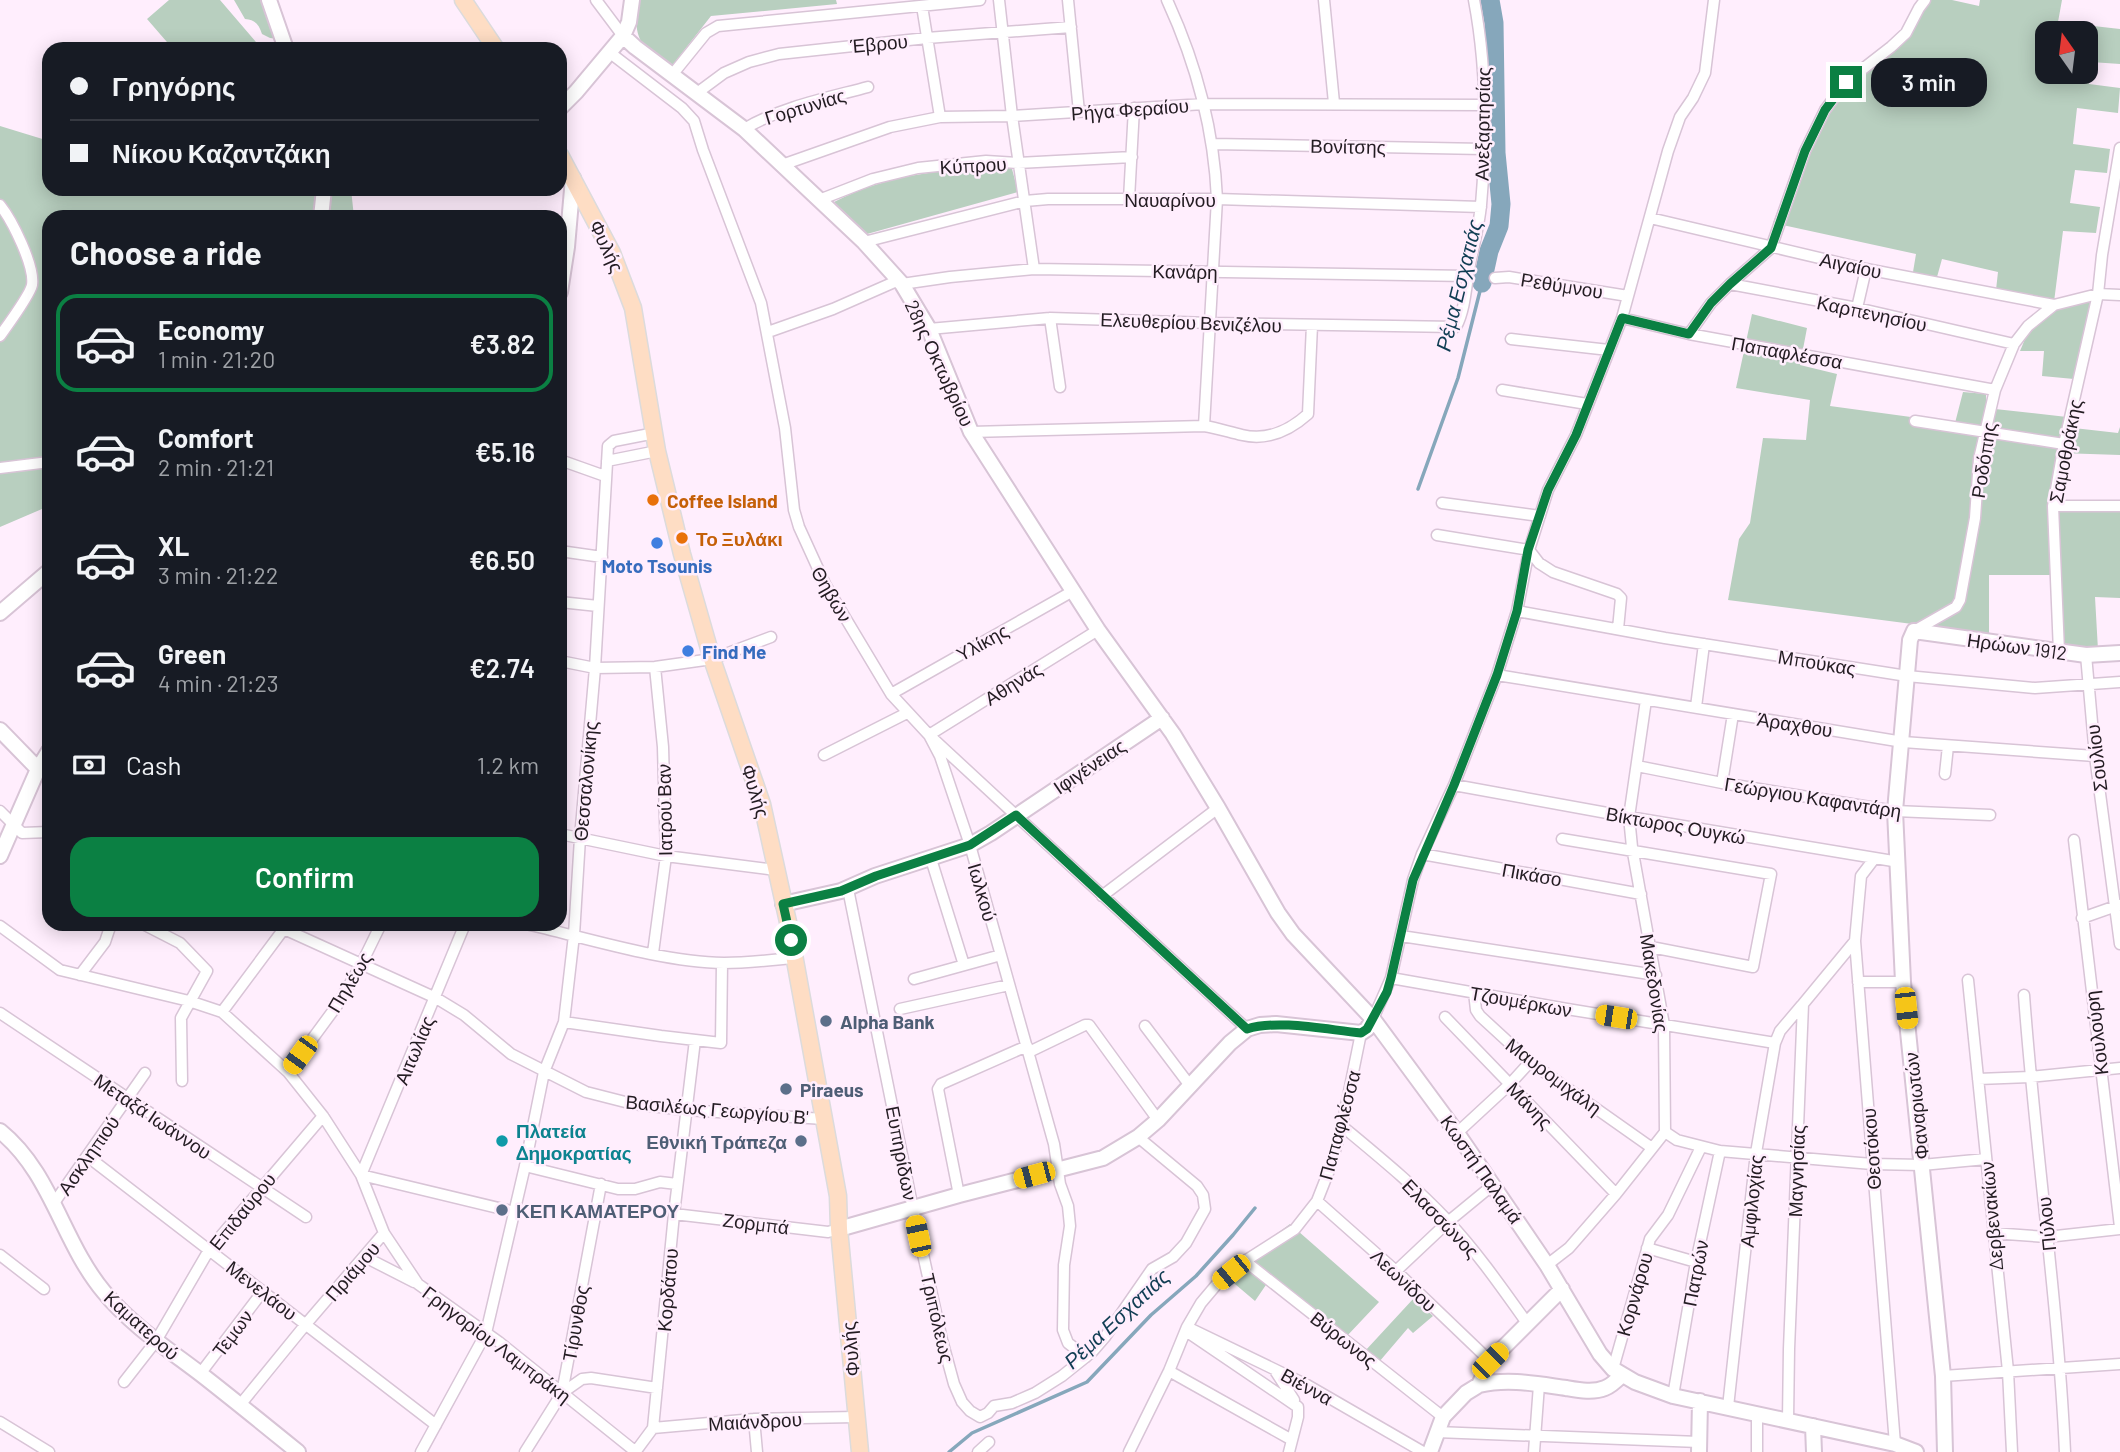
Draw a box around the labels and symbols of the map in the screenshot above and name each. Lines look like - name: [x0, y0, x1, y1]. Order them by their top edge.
- north arrow: [2035, 21, 2098, 84]
- street label: Έβρου: [848, 29, 909, 57]
- callout: 3 min: [1870, 57, 1986, 106]
- route end: [1830, 66, 1862, 98]
- street label: Ανεξαρτησίας: [1470, 67, 1494, 181]
- street label: Γορτυνίας: [762, 83, 848, 129]
- street label: Ρήγα Φεραίου: [1070, 93, 1190, 125]
- street label: Βονίτσης: [1310, 134, 1386, 158]
- street label: Κύπρου: [939, 152, 1007, 178]
- street label: Ναυαρίνου: [1124, 188, 1216, 211]
- street label: Φυλής: [585, 216, 629, 276]
- water label: Ρέμα Εσχατιάς: [1430, 216, 1487, 353]
- street label: Αιγαίου: [1818, 247, 1884, 283]
- street label: Κανάρη: [1152, 259, 1218, 283]
- street label: Ρεθύμνου: [1519, 267, 1605, 303]
- street label: Καρπενησίου: [1815, 290, 1929, 336]
- street label: 28ης Οκτωβρίου: [901, 296, 979, 430]
- street label: Ελευθερίου Βενιζέλου: [1100, 307, 1282, 337]
- street label: Παπαφλέσσα: [1730, 331, 1844, 373]
- street label: Σαμοθράκης: [2044, 397, 2086, 505]
- street label: Ροδόπης: [1966, 420, 2000, 500]
- place label: Coffee Island: [667, 489, 778, 512]
- marker: Coffee Island: [645, 492, 661, 508]
- place label: Το Ξυλάκι: [696, 527, 783, 550]
- marker: Το Ξυλάκι: [674, 530, 690, 546]
- marker: Moto Tsounis: [649, 535, 665, 551]
- place label: Moto Tsounis: [602, 554, 712, 577]
- street label: Θηβών: [807, 562, 857, 626]
- street label: Υλίκης: [952, 618, 1012, 666]
- street label: Ηρώων 1912: [1966, 628, 2068, 664]
- place label: Find Me: [702, 640, 766, 663]
- marker: Find Me: [680, 643, 696, 659]
- street label: Μπούκας: [1776, 645, 1858, 679]
- street label: Αθηνάς: [980, 656, 1046, 710]
- street label: Άραχθου: [1756, 707, 1834, 741]
- street label: Θεσσαλονίκης: [568, 720, 602, 842]
- street label: Σουλίου: [2080, 723, 2112, 793]
- street label: Ιφιγένειας: [1049, 734, 1129, 798]
- street label: Φυλής: [737, 761, 775, 821]
- street label: Ιατρού Βαν: [652, 764, 676, 856]
- street label: Γεώργιου Καφαντάρη: [1723, 772, 1903, 822]
- street label: Βίκτωρος Ουγκώ: [1604, 801, 1748, 849]
- street label: Πικάσο: [1500, 857, 1564, 891]
- street label: Ιωλκού: [964, 860, 1002, 924]
- route start: [775, 924, 807, 956]
- street label: Μακεδονίας: [1636, 932, 1674, 1034]
- street label: Πηλέως: [322, 948, 376, 1016]
- street label: Τζουμέρκων: [1468, 981, 1574, 1021]
- car: [1894, 986, 1919, 1030]
- street label: Κουλούρη: [2079, 989, 2113, 1077]
- car: [1594, 1003, 1639, 1031]
- place label: Alpha Bank: [840, 1010, 935, 1033]
- street label: Αιτωλίας: [389, 1012, 439, 1088]
- marker: Alpha Bank: [818, 1013, 834, 1029]
- car: [280, 1032, 321, 1078]
- street label: Μαυρομιχάλη: [1502, 1033, 1606, 1119]
- street label: Φαναριωτών: [1899, 1051, 1933, 1161]
- street label: Μεταξά Ιωάννου: [90, 1068, 216, 1164]
- street label: Παπαφλέσσα: [1313, 1068, 1365, 1182]
- street label: Μάνης: [1502, 1077, 1558, 1133]
- place label: Piraeus: [800, 1078, 864, 1101]
- marker: Piraeus: [778, 1081, 794, 1097]
- street label: Βασιλέως Γεωργίου Β': [625, 1090, 809, 1128]
- street label: Ευπηρίδων: [882, 1104, 922, 1202]
- street label: Θεοτόκου: [1857, 1107, 1885, 1191]
- street label: Κωστή Παλαμά: [1436, 1110, 1528, 1228]
- street label: Ασκληπιού: [52, 1111, 124, 1199]
- place label: Πλατεία Δημοκρατίας: [516, 1119, 632, 1164]
- street label: Μαγνησίας: [1783, 1124, 1809, 1218]
- place label: Εθνική Τράπεζα: [646, 1130, 787, 1154]
- marker: Πλατεία Δημοκρατίας: [494, 1133, 510, 1149]
- marker: Εθνική Τράπεζα: [793, 1133, 809, 1149]
- street label: Αμφιλοχίας: [1735, 1153, 1767, 1249]
- car: [1011, 1159, 1058, 1191]
- street label: Δερβενακίων: [1975, 1161, 2007, 1271]
- street label: Επιδαύρου: [204, 1168, 280, 1254]
- street label: Ελασσώνος: [1398, 1174, 1484, 1262]
- street label: Πύλου: [2032, 1196, 2060, 1252]
- place label: ΚΕΠ ΚΑΜΑΤΕΡΟΥ: [516, 1199, 680, 1222]
- marker: ΚΕΠ ΚΑΜΑΤΕΡΟΥ: [494, 1202, 510, 1218]
- street label: Ζορμπά: [722, 1208, 790, 1238]
- car: [904, 1213, 933, 1259]
- street label: Πριάμου: [320, 1237, 384, 1305]
- street label: Πατρών: [1677, 1238, 1713, 1308]
- street label: Λεωνίδου: [1366, 1244, 1442, 1316]
- street label: Κορδάτου: [652, 1247, 682, 1333]
- street label: Κορνάρου: [1611, 1249, 1657, 1339]
- car: [1209, 1251, 1254, 1293]
- street label: Μενελάου: [222, 1255, 302, 1325]
- water label: Ρέμα Εσχατιάς: [1058, 1262, 1174, 1373]
- street label: Τριπόλεως: [917, 1271, 959, 1365]
- street label: Γρηγορίου Λαμπράκη: [418, 1281, 576, 1407]
- street label: Τίρυνθος: [557, 1283, 593, 1363]
- street label: Καματερού: [100, 1285, 184, 1365]
- street label: Τεμων: [207, 1305, 257, 1361]
- street label: Βύρωνος: [1306, 1306, 1382, 1372]
- street label: Φυλής: [836, 1321, 864, 1377]
- car: [1468, 1339, 1513, 1383]
- street label: Βιέννα: [1277, 1363, 1337, 1409]
- street label: Μαιάνδρου: [708, 1407, 802, 1435]

